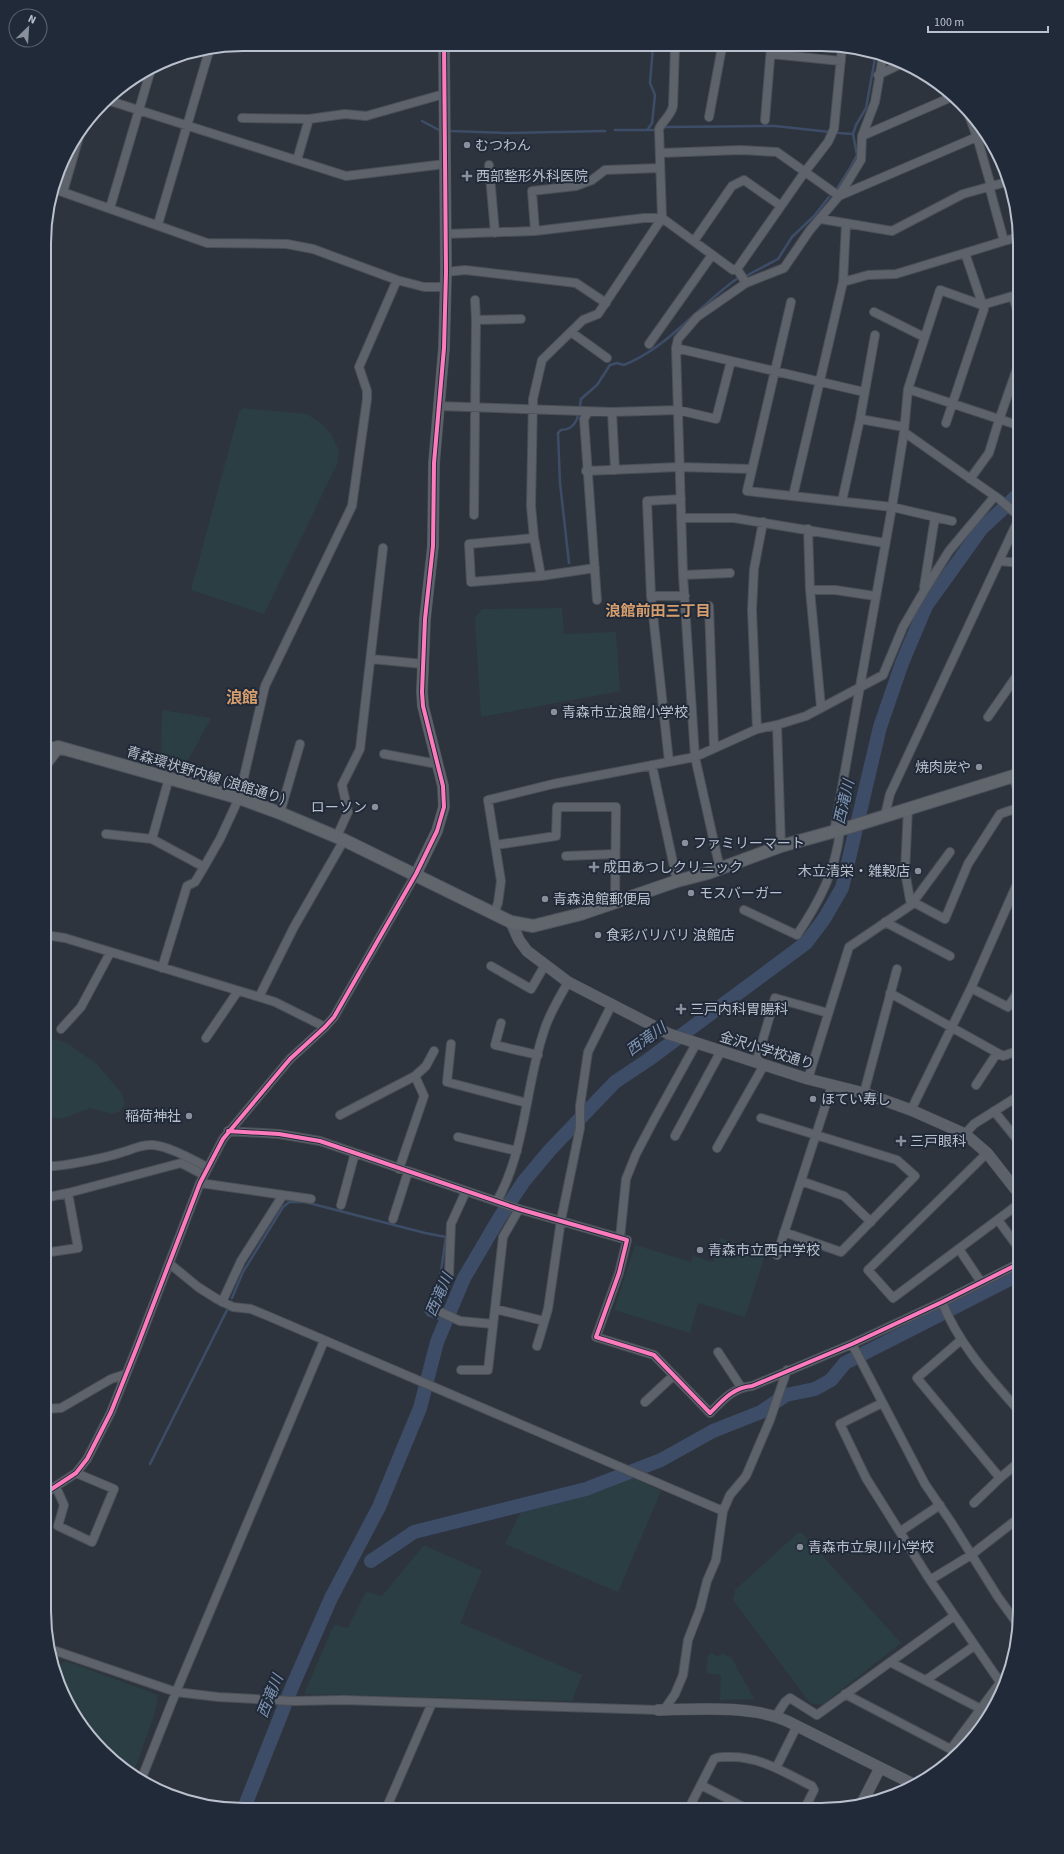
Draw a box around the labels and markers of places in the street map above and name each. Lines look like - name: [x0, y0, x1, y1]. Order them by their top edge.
- place label: むつわん: [475, 136, 531, 156]
- marker: むつわん: [462, 140, 472, 150]
- place label: 西部整形外科医院: [476, 167, 588, 187]
- marker: 西部整形外科医院: [461, 170, 473, 182]
- place label: 青森市立浪館小学校: [562, 703, 688, 723]
- marker: 青森市立浪館小学校: [549, 707, 559, 717]
- place label: 焼肉炭や: [915, 758, 971, 778]
- marker: 焼肉炭や: [974, 762, 984, 772]
- place label: ローソン: [311, 798, 367, 818]
- marker: ローソン: [370, 802, 380, 812]
- place label: ファミリーマート: [693, 834, 805, 854]
- marker: ファミリーマート: [680, 838, 690, 848]
- place label: 成田あつしクリニック: [603, 858, 743, 878]
- marker: 成田あつしクリニック: [588, 861, 600, 873]
- place label: 木立清栄・雑穀店: [798, 862, 910, 882]
- marker: 木立清栄・雑穀店: [913, 866, 923, 876]
- place label: モスバーガー: [699, 884, 783, 904]
- marker: モスバーガー: [686, 888, 696, 898]
- place label: 青森浪館郵便局: [553, 890, 651, 910]
- marker: 青森浪館郵便局: [540, 894, 550, 904]
- place label: 食彩バリバリ 浪館店: [606, 926, 735, 946]
- marker: 食彩バリバリ 浪館店: [593, 930, 603, 940]
- place label: 三戸内科胃腸科: [690, 1000, 788, 1020]
- marker: 三戸内科胃腸科: [675, 1003, 687, 1015]
- place label: ほてい寿し: [821, 1090, 891, 1110]
- marker: ほてい寿し: [808, 1094, 818, 1104]
- place label: 稲荷神社: [125, 1107, 181, 1127]
- marker: 稲荷神社: [184, 1111, 194, 1121]
- place label: 三戸眼科: [910, 1132, 966, 1152]
- marker: 三戸眼科: [895, 1135, 907, 1147]
- place label: 青森市立西中学校: [708, 1241, 820, 1261]
- marker: 青森市立西中学校: [695, 1245, 705, 1255]
- place label: 青森市立泉川小学校: [808, 1538, 934, 1558]
- marker: 青森市立泉川小学校: [795, 1542, 805, 1552]

